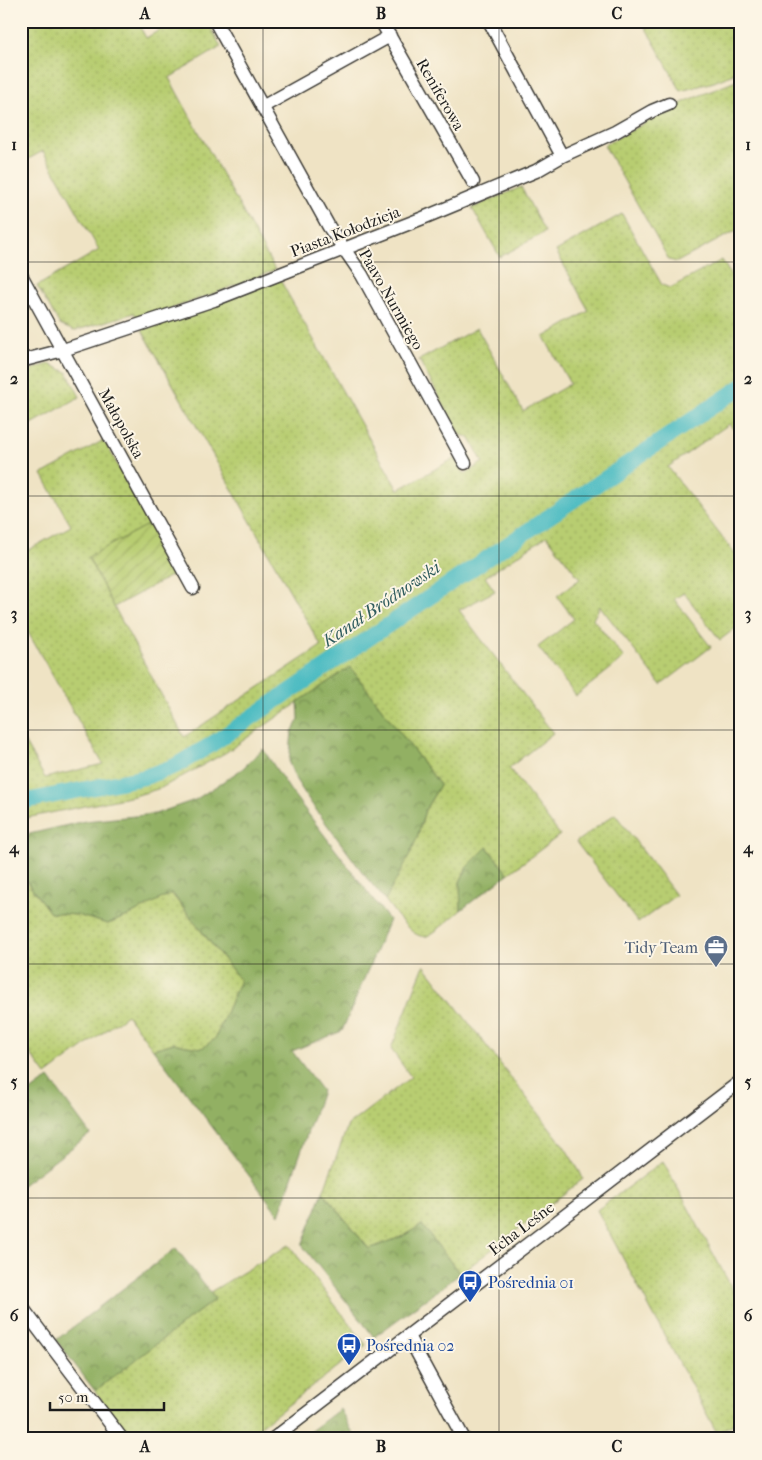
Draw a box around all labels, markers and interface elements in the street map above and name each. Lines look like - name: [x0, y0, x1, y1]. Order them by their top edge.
- text: A: [139, 4, 151, 23]
- text: B: [376, 4, 386, 23]
- text: C: [612, 4, 623, 23]
- street label: Reniferowa: [412, 55, 469, 134]
- text: 1: [11, 135, 17, 154]
- text: 1: [745, 135, 751, 154]
- street label: Piasta Kołodzieja: [288, 202, 403, 261]
- street label: Paavo Nurmiego: [355, 245, 428, 353]
- text: 2: [10, 369, 18, 388]
- text: 2: [744, 369, 752, 388]
- street label: Małopolska: [95, 385, 149, 462]
- water label: Kanał Bródnowski: [317, 556, 446, 653]
- text: 3: [11, 604, 17, 624]
- text: 3: [745, 604, 751, 624]
- text: 4: [8, 838, 20, 858]
- text: 4: [742, 838, 754, 858]
- office icon: Tidy Team: [703, 934, 729, 968]
- place label: Tidy Team: [624, 938, 699, 957]
- text: 5: [11, 1072, 18, 1091]
- text: 5: [745, 1072, 752, 1091]
- street label: Echa Leśne: [485, 1198, 558, 1259]
- bus stop icon: Pośrednia 01: [457, 1269, 483, 1303]
- place label: Pośrednia 01: [488, 1273, 574, 1292]
- text: 6: [10, 1306, 19, 1325]
- text: 6: [744, 1306, 753, 1325]
- bus stop icon: Pośrednia 02: [336, 1332, 362, 1366]
- place label: Pośrednia 02: [366, 1336, 455, 1355]
- scale bar: [50, 1380, 164, 1412]
- text: 50 m: [58, 1388, 89, 1406]
- text: A: [139, 1437, 151, 1456]
- text: B: [376, 1437, 386, 1456]
- text: C: [612, 1437, 623, 1456]

